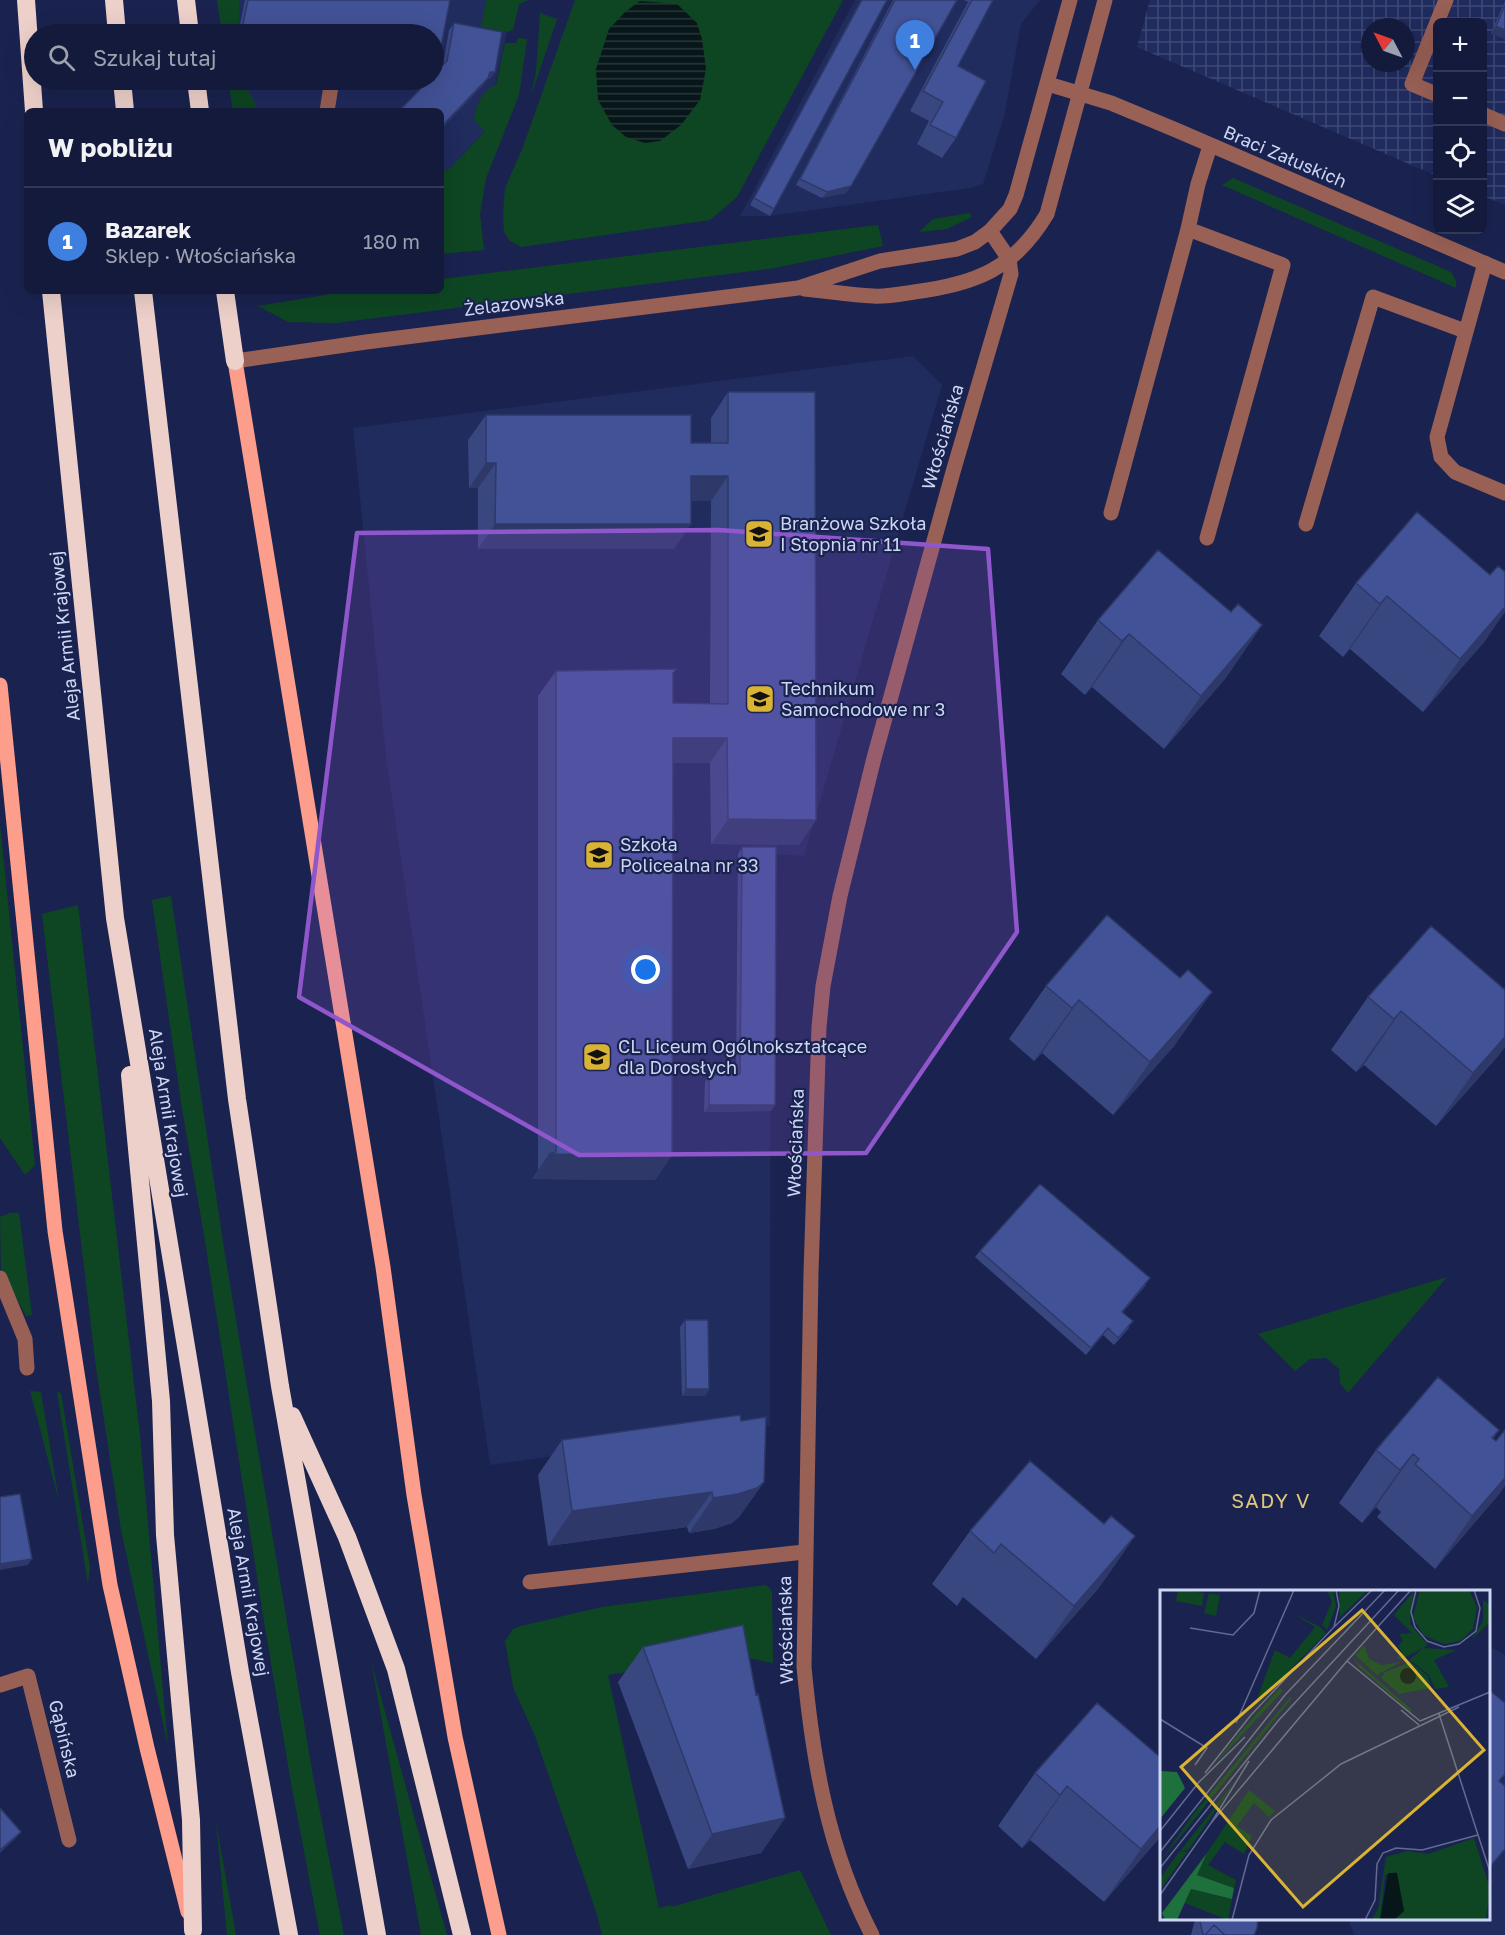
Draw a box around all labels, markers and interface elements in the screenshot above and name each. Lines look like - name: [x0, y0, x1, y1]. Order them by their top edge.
- north arrow: [1361, 18, 1415, 72]
- map controls: [1433, 18, 1487, 234]
- button: +: [1433, 18, 1487, 72]
- pin: 1: [896, 20, 934, 70]
- search box: [24, 24, 444, 90]
- icon: search: [45, 41, 78, 74]
- text: Szukaj tutaj: [93, 44, 217, 71]
- button: −: [1433, 72, 1487, 126]
- street label: Braci Załuskich: [1221, 120, 1350, 192]
- button: locate: [1433, 126, 1487, 180]
- text: W pobliżu: [48, 132, 173, 163]
- button: layers: [1433, 180, 1487, 234]
- text: Bazarek: [105, 216, 191, 243]
- text: 1: [62, 229, 73, 253]
- text: 180 m: [363, 229, 420, 253]
- text: Sklep · Włościańska: [105, 243, 296, 267]
- street label: Żelazowska: [462, 286, 565, 320]
- street label: Włościańska: [916, 381, 968, 492]
- place label: Branżowa Szkoła I Stopnia nr 11: [780, 512, 926, 555]
- school or university icon: Branżowa Szkoła I Stopnia nr 11: [743, 518, 775, 550]
- street label: Aleja Armii Krajowej: [44, 550, 84, 722]
- place label: Technikum Samochodowe nr 3: [781, 677, 945, 720]
- school or university icon: Technikum Samochodowe nr 3: [744, 683, 776, 715]
- place label: Szkoła Policealna nr 33: [620, 833, 759, 876]
- school or university icon: Szkoła Policealna nr 33: [583, 839, 615, 871]
- your location: [631, 955, 660, 984]
- street label: Aleja Armii Krajowej: [145, 1027, 193, 1199]
- place label: CL Liceum Ogólnokształcące dla Dorosłych: [618, 1035, 867, 1078]
- school or university icon: CL Liceum Ogólnokształcące dla Dorosłych: [581, 1041, 613, 1073]
- street label: Włościańska: [782, 1088, 808, 1198]
- district label: SADY V: [1231, 1488, 1311, 1512]
- street label: Aleja Armii Krajowej: [223, 1506, 275, 1678]
- street label: Włościańska: [773, 1575, 797, 1685]
- inset map: [1160, 1590, 1490, 1920]
- street label: Gąbińska: [45, 1698, 85, 1780]

